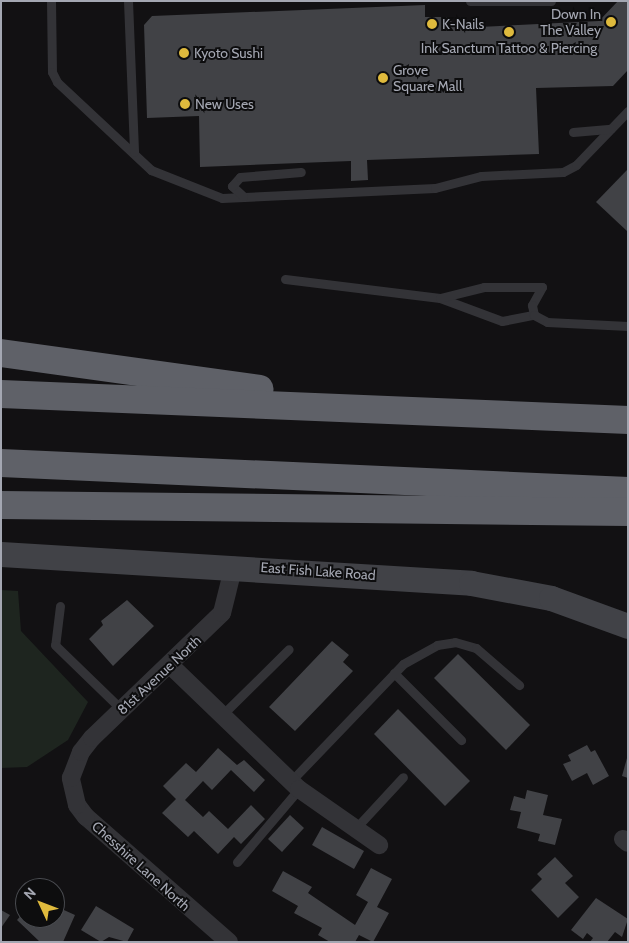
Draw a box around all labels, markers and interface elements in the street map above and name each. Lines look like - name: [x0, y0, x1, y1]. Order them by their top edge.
- place label: Down In The Valley: [540, 6, 601, 38]
- place label: K-Nails: [442, 16, 484, 32]
- marker: Down In The Valley: [605, 16, 617, 28]
- marker: K-Nails: [426, 18, 438, 30]
- marker: Ink Sanctum Tattoo & Piercing: [503, 26, 515, 38]
- place label: Ink Sanctum Tattoo & Piercing: [421, 40, 597, 56]
- place label: Kyoto Sushi: [194, 45, 263, 61]
- marker: Kyoto Sushi: [178, 47, 190, 59]
- place label: Grove Square Mall: [393, 62, 462, 94]
- marker: Grove Square Mall: [377, 72, 389, 84]
- place label: New Uses: [195, 96, 254, 112]
- marker: New Uses: [179, 98, 191, 110]
- street label: East Fish Lake Road: [260, 559, 376, 583]
- street label: 81st Avenue North: [114, 632, 204, 718]
- street label: Chesshire Lane North: [89, 818, 193, 914]
- north arrow: [15, 878, 65, 928]
- text: N: [20, 884, 40, 903]

